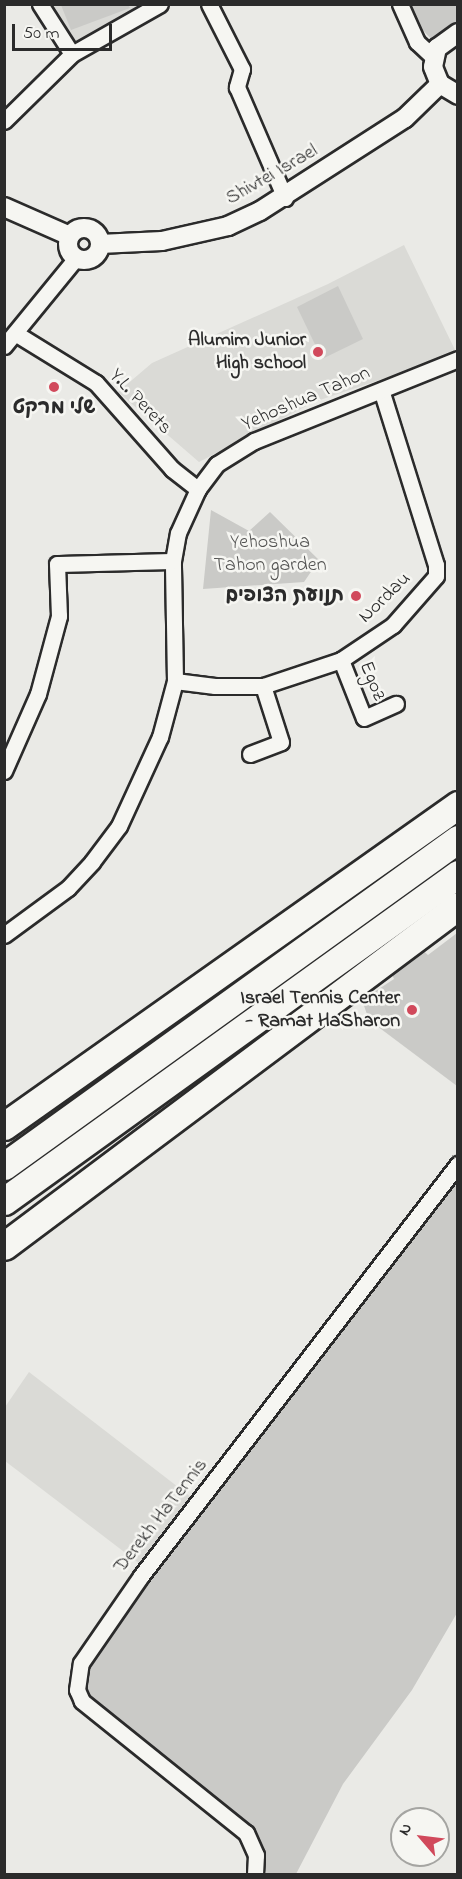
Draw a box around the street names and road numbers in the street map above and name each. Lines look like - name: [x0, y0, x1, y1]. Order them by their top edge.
- street label: Shivtei Israel: [222, 139, 322, 211]
- street label: Yehoshua Tahon: [238, 361, 374, 437]
- street label: Y.L. Perets: [104, 364, 176, 440]
- street label: Nordau: [354, 567, 416, 629]
- street label: Egoz: [353, 658, 391, 704]
- street label: Derekh HaTennis: [109, 1454, 213, 1578]

